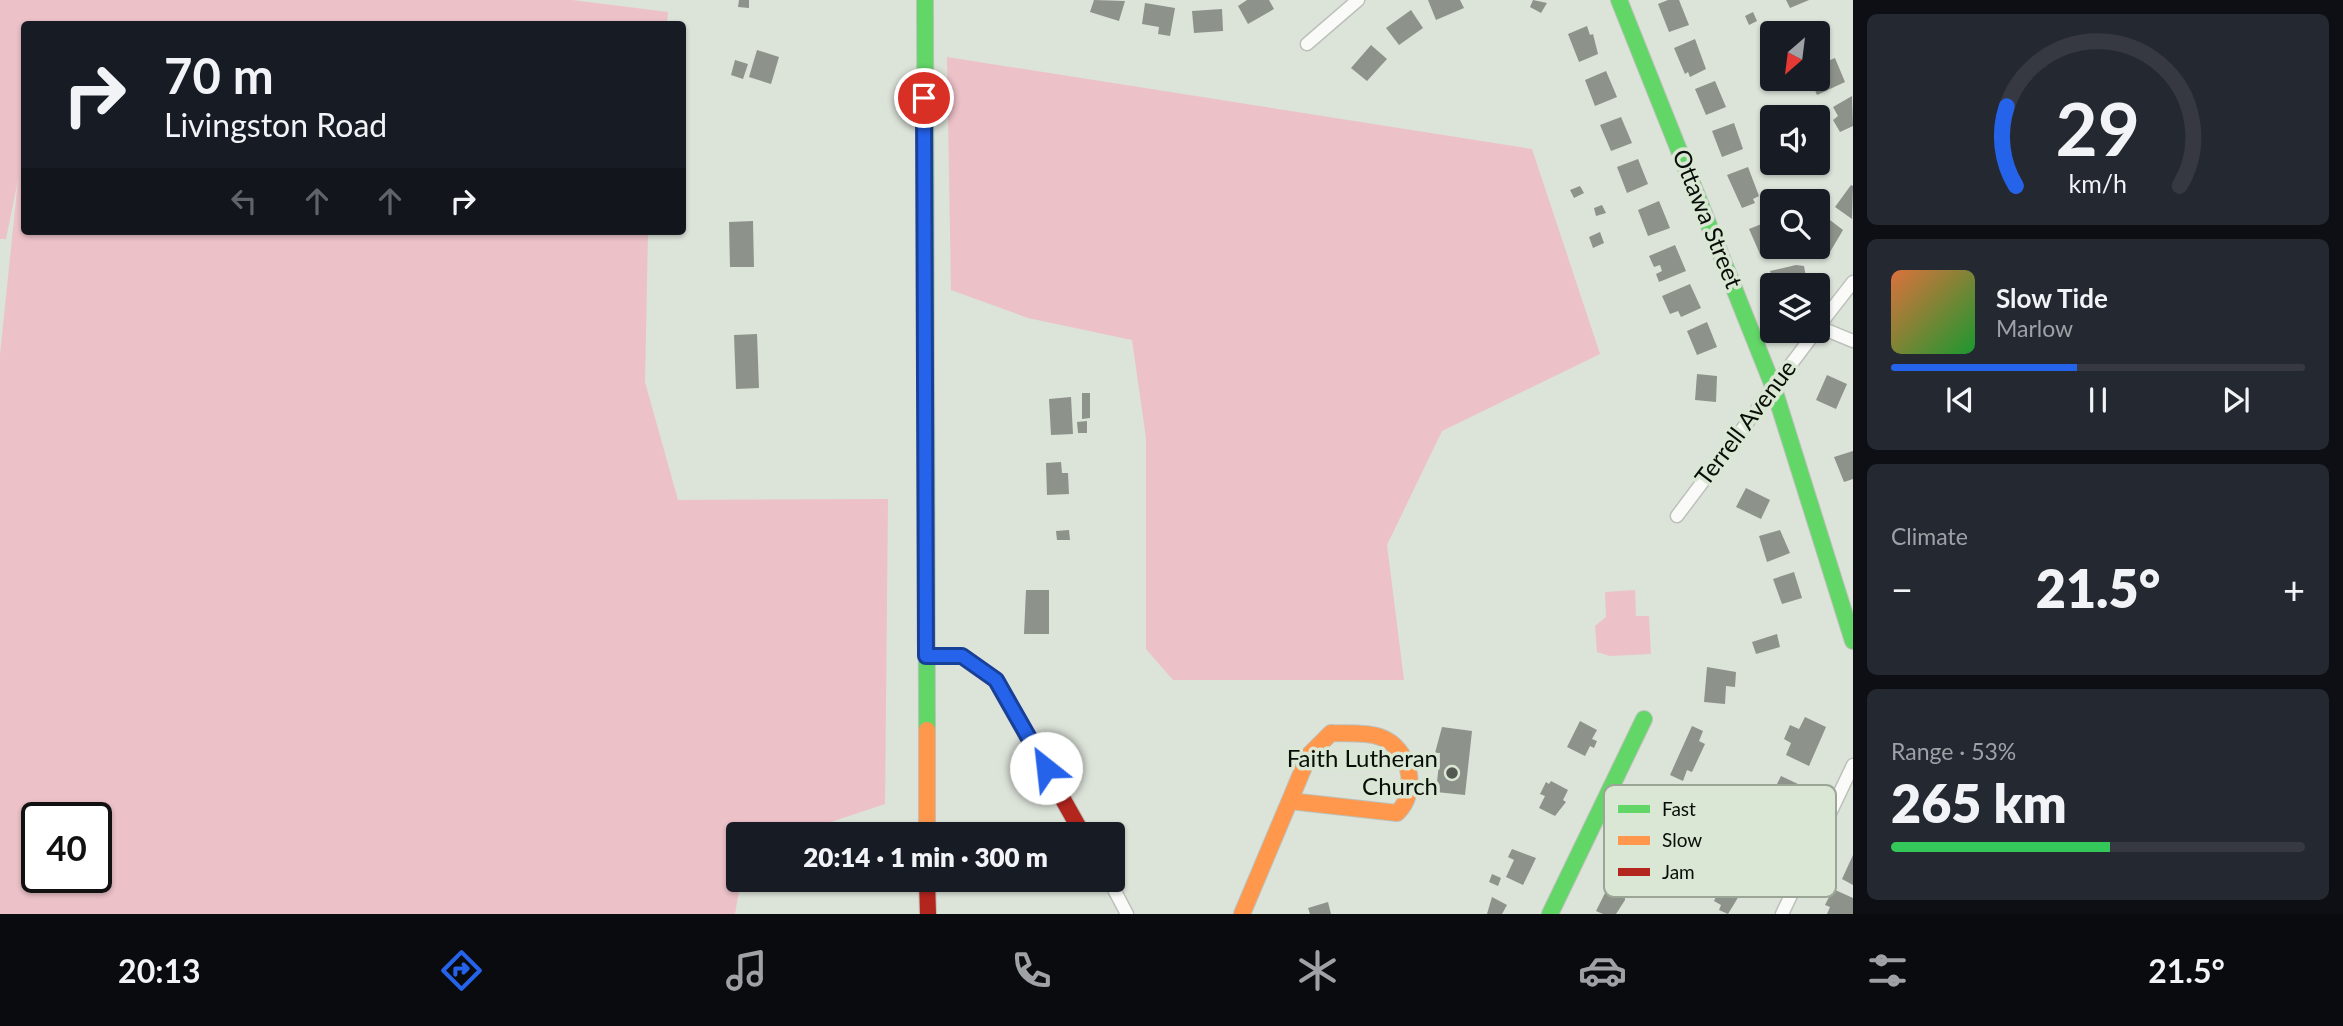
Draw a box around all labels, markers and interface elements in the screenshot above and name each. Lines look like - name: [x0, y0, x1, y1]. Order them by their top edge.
- north arrow: [1760, 21, 1830, 91]
- map controls: [1760, 21, 1830, 343]
- text: 70 m: [164, 46, 274, 104]
- icon: right: [49, 49, 140, 140]
- pin: [894, 68, 954, 128]
- icon: arrive: [905, 79, 943, 117]
- text: 29: [2056, 84, 2140, 172]
- text: Livingston Road: [164, 105, 387, 144]
- button: sound: [1760, 105, 1830, 175]
- street label: Ottawa Street: [1667, 145, 1750, 293]
- text: km/h: [2069, 167, 2127, 197]
- icon: left: [225, 182, 263, 220]
- icon: ahead: [298, 182, 336, 220]
- icon: ahead: [371, 182, 409, 220]
- icon: right: [444, 182, 482, 220]
- button: search: [1760, 189, 1830, 259]
- button: layers: [1760, 273, 1830, 343]
- text: Slow Tide: [1996, 282, 2108, 314]
- text: Marlow: [1996, 314, 2073, 342]
- street label: Terrell Avenue: [1688, 354, 1801, 491]
- icon: previous: [1941, 381, 1979, 419]
- icon: pause: [2079, 381, 2117, 419]
- icon: next: [2217, 381, 2255, 419]
- text: Climate: [1891, 522, 1968, 550]
- text: 21.5°: [2036, 557, 2160, 619]
- text: −: [1891, 566, 1913, 612]
- text: +: [2283, 566, 2305, 612]
- position arrow: [1009, 731, 1083, 805]
- text: Range · 53%: [1891, 737, 2016, 765]
- place label: Faith Lutheran Church: [1287, 743, 1438, 800]
- marker: Faith Lutheran Church: [1444, 765, 1460, 781]
- text: 265 km: [1891, 772, 2067, 834]
- legend: [1604, 785, 1836, 897]
- text: Fast: [1662, 797, 1696, 820]
- speed limit sign: 40: [21, 802, 112, 893]
- text: Slow: [1662, 828, 1702, 851]
- text: 20:14 · 1 min · 300 m: [803, 841, 1048, 873]
- text: Jam: [1662, 860, 1695, 883]
- icon: directions: [437, 946, 486, 995]
- icon: music: [722, 946, 771, 995]
- icon: phone: [1007, 946, 1056, 995]
- icon: climate: [1293, 946, 1342, 995]
- icon: car: [1578, 946, 1627, 995]
- icon: filters: [1863, 946, 1912, 995]
- text: 20:13: [118, 951, 201, 990]
- text: 21.5°: [2148, 951, 2225, 990]

